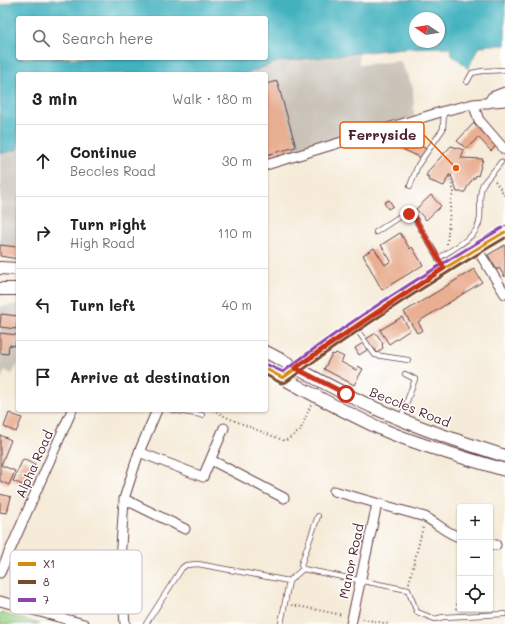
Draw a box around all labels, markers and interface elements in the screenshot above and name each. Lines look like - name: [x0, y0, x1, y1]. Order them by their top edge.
- north arrow: [409, 12, 445, 48]
- search box: [16, 16, 268, 60]
- icon: search: [30, 27, 52, 49]
- text: Search here: [62, 28, 153, 48]
- text: 3 min: [32, 87, 77, 109]
- text: Walk · 180 m: [172, 90, 252, 107]
- callout: Ferryside: [340, 122, 424, 148]
- text: Ferryside: [348, 125, 416, 144]
- text: Continue: [70, 142, 137, 162]
- icon: ahead: [32, 150, 54, 172]
- text: 30 m: [222, 152, 252, 169]
- text: Beccles Road: [70, 162, 156, 179]
- route end: [400, 205, 418, 223]
- text: Turn right: [70, 214, 147, 234]
- icon: right: [32, 222, 54, 244]
- text: 110 m: [218, 224, 252, 241]
- text: High Road: [70, 234, 135, 251]
- icon: left: [32, 294, 54, 316]
- text: Turn left: [70, 295, 135, 315]
- text: 40 m: [222, 296, 252, 313]
- icon: arrive: [32, 366, 54, 388]
- text: Arrive at destination: [70, 367, 230, 387]
- street label: Beccles Road: [367, 383, 453, 430]
- route start: [337, 385, 355, 403]
- street label: Alpha Road: [11, 427, 56, 500]
- map controls: [457, 504, 493, 612]
- button: +: [457, 504, 493, 540]
- street label: Manor Road: [334, 522, 367, 600]
- button: −: [457, 540, 493, 576]
- legend: [10, 550, 142, 614]
- text: X1: [43, 556, 55, 571]
- text: 8: [43, 574, 50, 589]
- button: locate: [457, 576, 493, 612]
- text: 7: [43, 592, 49, 607]

